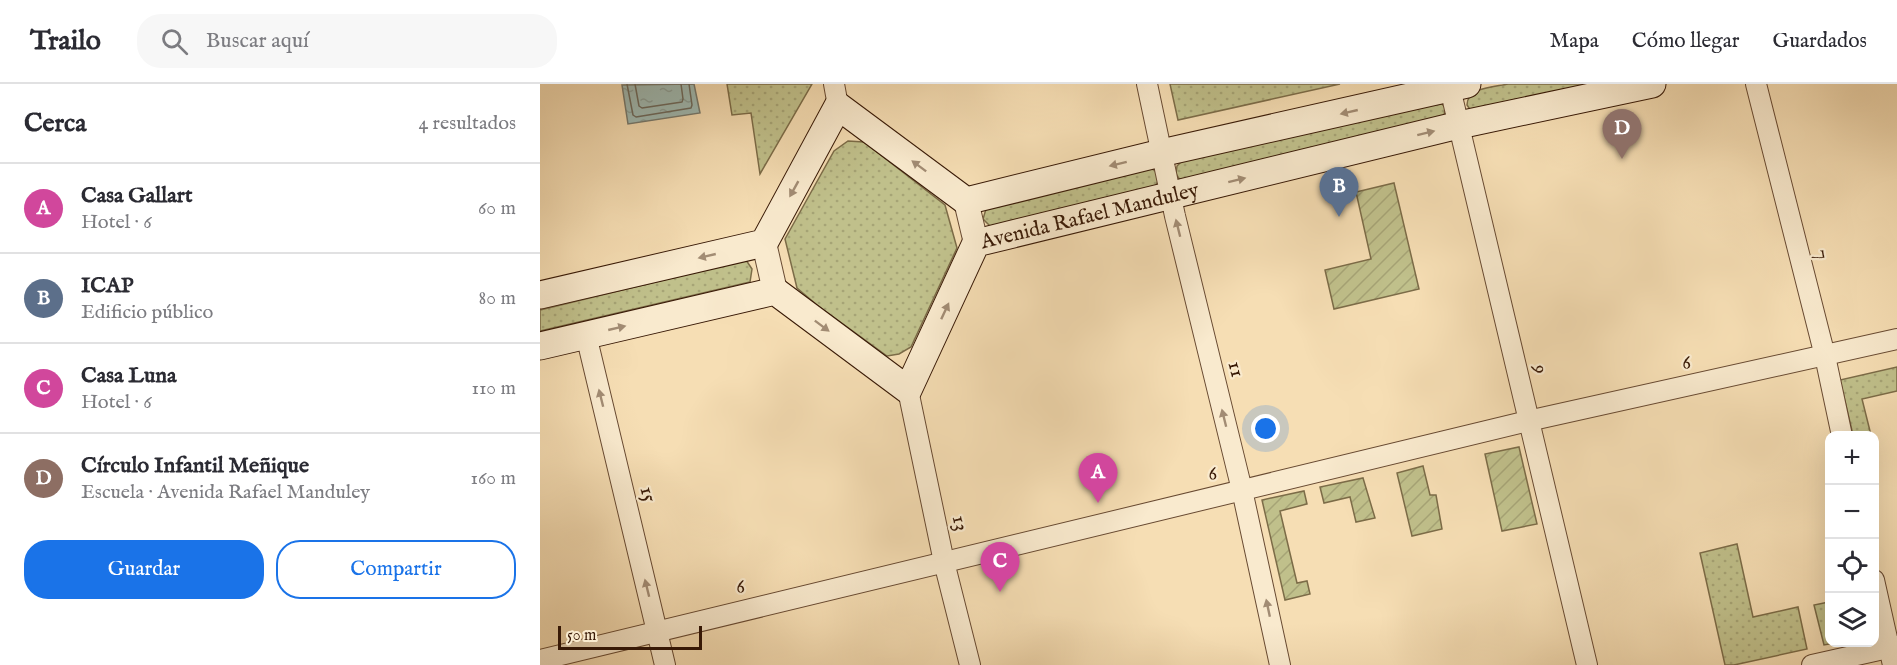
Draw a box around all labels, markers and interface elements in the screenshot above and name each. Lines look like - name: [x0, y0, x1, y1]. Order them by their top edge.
- search box: [137, 14, 557, 68]
- text: Trailo: [30, 24, 101, 59]
- icon: search: [158, 25, 191, 58]
- text: Buscar aquí: [206, 27, 309, 55]
- text: Mapa: [1550, 28, 1599, 55]
- text: Cómo llegar: [1632, 28, 1739, 55]
- text: Guardados: [1772, 28, 1867, 55]
- text: Cerca: [24, 107, 86, 140]
- one-way arrow: [1340, 107, 1358, 117]
- pin: D: [1602, 110, 1642, 159]
- text: 4 resultados: [418, 111, 516, 136]
- one-way arrow: [1417, 128, 1436, 138]
- one-way arrow: [1109, 159, 1127, 169]
- one-way arrow: [911, 160, 927, 172]
- pin: B: [1320, 168, 1358, 217]
- one-way arrow: [1228, 175, 1246, 185]
- street label: Avenida Rafael Manduley: [977, 177, 1202, 257]
- one-way arrow: [789, 181, 799, 198]
- text: Casa Gallart: [81, 182, 192, 210]
- text: A: [37, 196, 50, 221]
- text: 60 m: [478, 196, 516, 221]
- text: Hotel · 6: [81, 210, 152, 235]
- one-way arrow: [1172, 219, 1182, 238]
- street label: 7: [1807, 246, 1836, 262]
- one-way arrow: [697, 252, 716, 261]
- text: ICAP: [81, 272, 133, 300]
- text: B: [37, 286, 50, 311]
- text: 80 m: [479, 286, 516, 311]
- text: Edificio público: [81, 300, 213, 325]
- one-way arrow: [940, 301, 950, 319]
- one-way arrow: [814, 320, 830, 332]
- one-way arrow: [608, 322, 627, 332]
- street label: 6: [1679, 349, 1695, 378]
- street label: 11: [1221, 359, 1251, 380]
- street label: 9: [1525, 361, 1554, 377]
- text: Casa Luna: [81, 362, 177, 390]
- text: C: [36, 376, 51, 401]
- text: 110 m: [472, 376, 516, 401]
- one-way arrow: [596, 389, 606, 407]
- text: Hotel · 6: [81, 390, 152, 415]
- one-way arrow: [1219, 409, 1229, 427]
- your location: [1251, 414, 1280, 443]
- map controls: [1825, 431, 1879, 647]
- button: +: [1825, 431, 1879, 485]
- text: Círculo Infantil Meñique: [81, 452, 309, 480]
- pin: A: [1078, 454, 1118, 503]
- street label: 6: [1205, 460, 1221, 489]
- text: D: [35, 466, 52, 491]
- text: 160 m: [470, 466, 516, 491]
- text: Escuela · Avenida Rafael Manduley: [81, 480, 370, 505]
- street label: 15: [633, 484, 663, 505]
- button: −: [1825, 485, 1879, 539]
- street label: 13: [945, 513, 974, 534]
- button: locate: [1825, 539, 1879, 593]
- button: Guardar: [24, 540, 264, 599]
- button: Compartir: [276, 540, 516, 599]
- pin: C: [980, 542, 1020, 592]
- street label: 6: [733, 573, 749, 602]
- one-way arrow: [642, 578, 652, 597]
- button: layers: [1825, 593, 1879, 647]
- one-way arrow: [1262, 599, 1272, 617]
- scale bar: [558, 623, 702, 650]
- text: 50 m: [567, 626, 596, 646]

